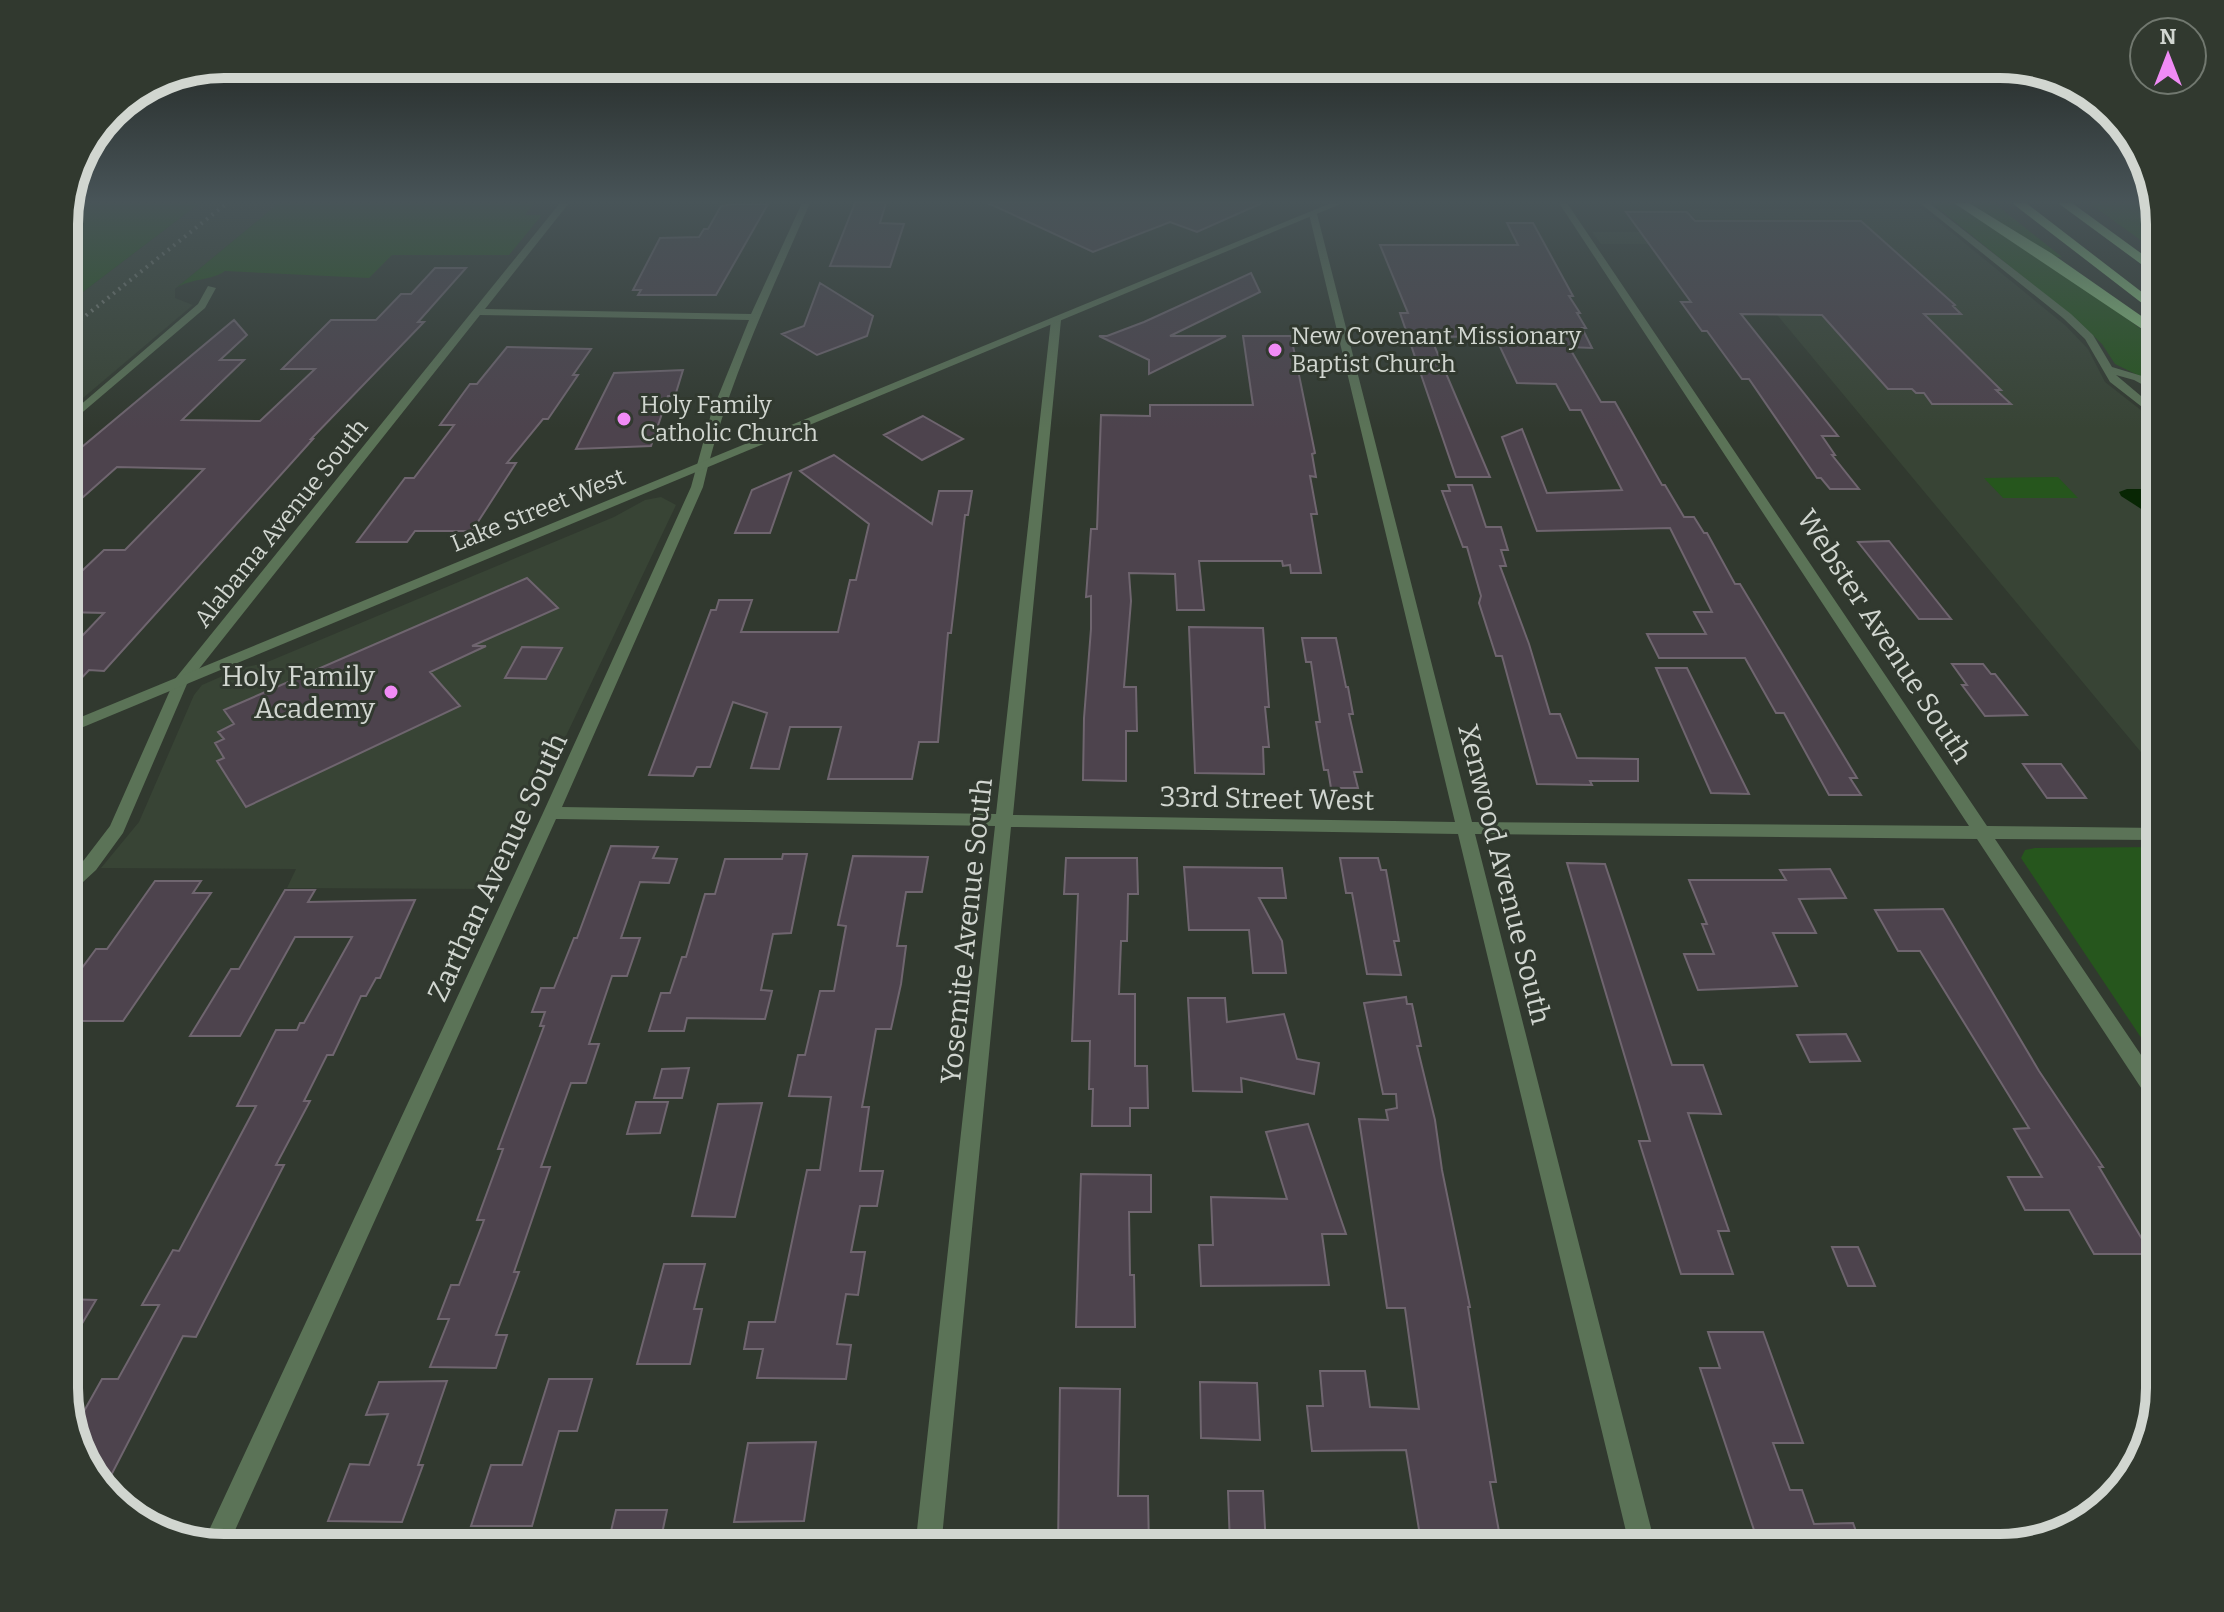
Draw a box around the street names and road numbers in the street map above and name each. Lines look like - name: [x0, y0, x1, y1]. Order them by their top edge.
- street label: Alabama Avenue South: [188, 413, 374, 633]
- street label: Lake Street West: [447, 462, 629, 558]
- street label: Webster Avenue South: [1790, 503, 1979, 769]
- street label: Xenwood Avenue South: [1451, 721, 1558, 1028]
- street label: Zarthan Avenue South: [421, 728, 574, 1007]
- street label: Yosemite Avenue South: [934, 776, 999, 1086]
- street label: 33rd Street West: [1159, 780, 1375, 817]

